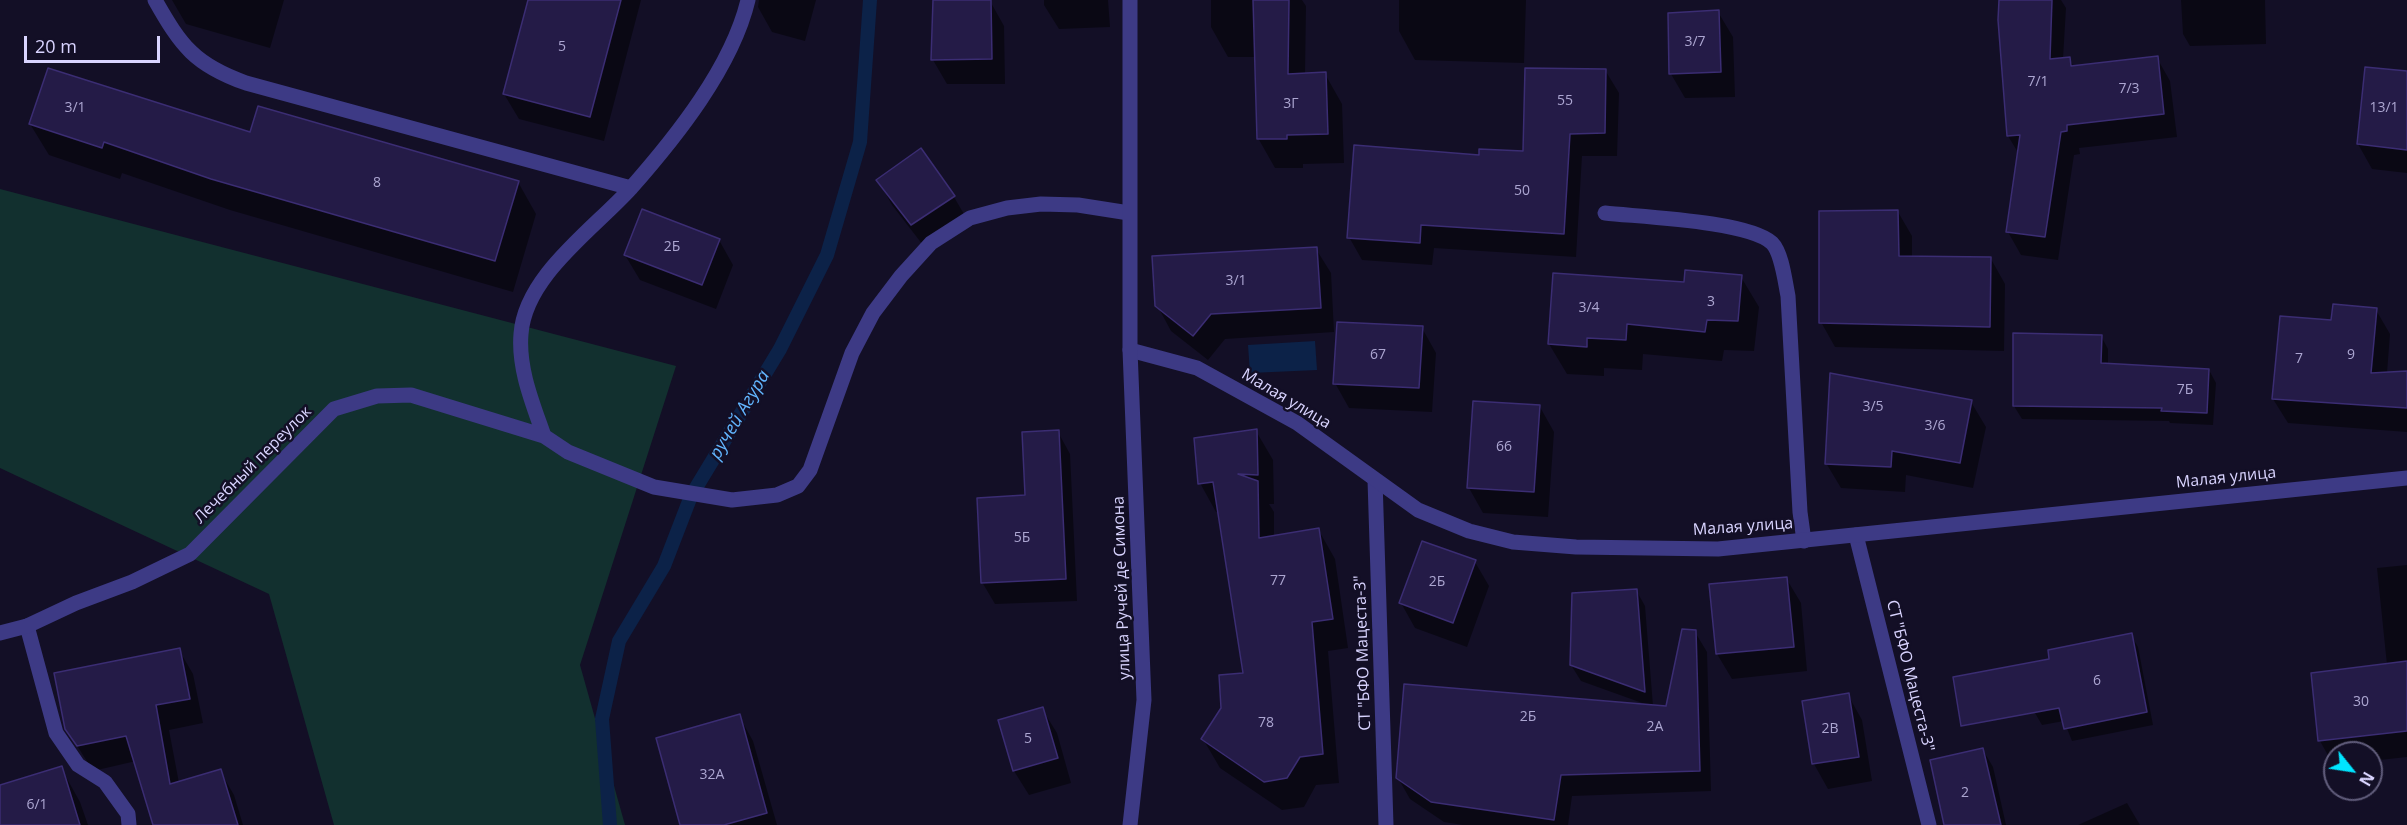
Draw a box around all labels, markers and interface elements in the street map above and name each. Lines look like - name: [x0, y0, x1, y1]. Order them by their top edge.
- scale bar: [27, 24, 164, 62]
- text: 20 m: [35, 34, 77, 58]
- house number: 3/7: [1684, 34, 1706, 50]
- house number: 5: [558, 39, 566, 55]
- house number: 7/1: [2027, 74, 2049, 90]
- house number: 7/3: [2118, 81, 2140, 97]
- house number: 55: [1557, 93, 1573, 109]
- house number: 3Г: [1283, 96, 1299, 112]
- house number: 3/1: [64, 100, 86, 116]
- house number: 13/1: [2369, 100, 2399, 116]
- house number: 8: [373, 175, 381, 191]
- house number: 50: [1514, 183, 1530, 199]
- house number: 2Б: [664, 239, 680, 255]
- house number: 3/1: [1225, 273, 1247, 289]
- house number: 3: [1707, 294, 1715, 310]
- house number: 3/4: [1578, 300, 1600, 316]
- house number: 67: [1370, 347, 1386, 363]
- house number: 9: [2347, 347, 2355, 363]
- house number: 7: [2295, 351, 2303, 367]
- street label: Малая улица: [1238, 365, 1334, 433]
- water label: ручей Агура: [705, 367, 775, 463]
- house number: 7Б: [2177, 382, 2193, 398]
- house number: 3/5: [1862, 399, 1884, 415]
- street label: Лечебный переулок: [190, 402, 316, 528]
- house number: 3/6: [1924, 418, 1946, 434]
- house number: 66: [1496, 439, 1512, 455]
- street label: Малая улица: [2175, 463, 2277, 493]
- street label: улица Ручей де Симона: [1109, 496, 1135, 680]
- street label: Малая улица: [1692, 514, 1794, 540]
- house number: 5Б: [1014, 530, 1030, 546]
- house number: 77: [1270, 573, 1286, 589]
- house number: 2Б: [1429, 574, 1445, 590]
- street label: СТ "БФО Мацеста-3": [1351, 575, 1375, 731]
- street label: СТ "БФО Мацеста-3": [1882, 598, 1938, 754]
- house number: 6: [2093, 673, 2101, 689]
- house number: 30: [2353, 694, 2369, 710]
- house number: 2Б: [1520, 709, 1536, 725]
- house number: 78: [1258, 715, 1274, 731]
- house number: 2А: [1647, 719, 1663, 735]
- house number: 2В: [1821, 721, 1839, 737]
- house number: 5: [1024, 731, 1032, 747]
- north arrow: [2323, 741, 2383, 801]
- house number: 32А: [700, 767, 724, 783]
- text: N: [2354, 768, 2380, 790]
- house number: 2: [1961, 785, 1969, 801]
- house number: 6/1: [26, 797, 48, 813]

